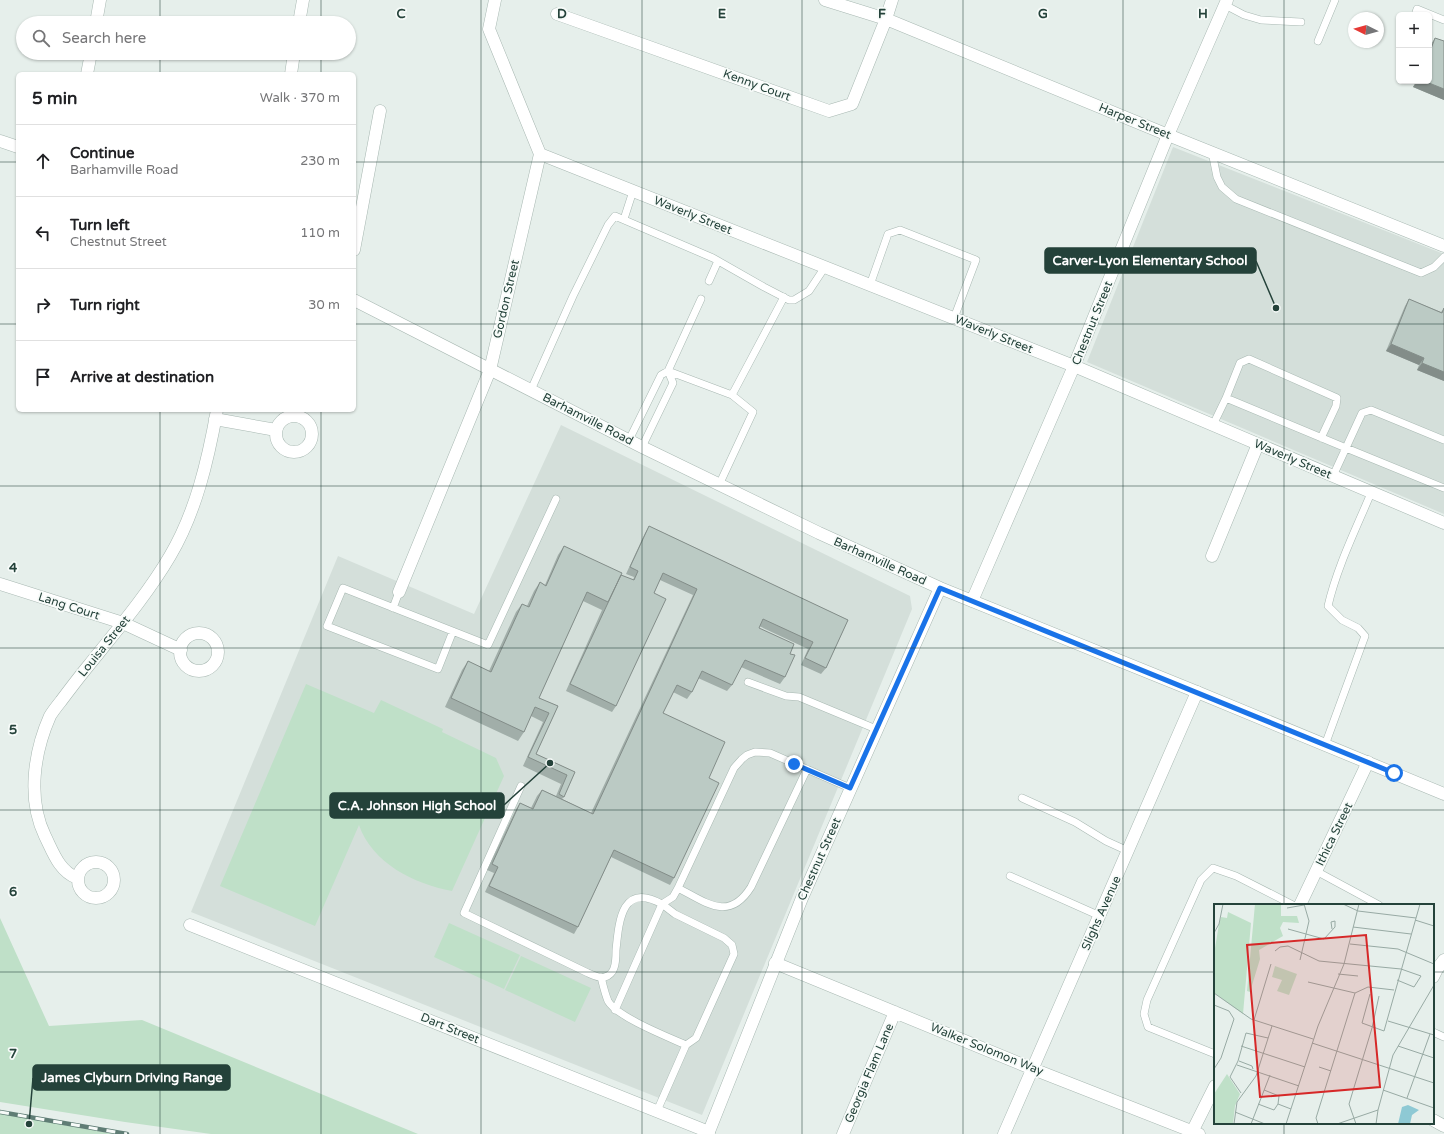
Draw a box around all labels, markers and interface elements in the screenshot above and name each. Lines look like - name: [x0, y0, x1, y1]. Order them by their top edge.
- text: C: [396, 6, 406, 22]
- text: D: [557, 6, 567, 22]
- text: E: [718, 6, 726, 22]
- text: F: [878, 6, 886, 22]
- text: G: [1038, 6, 1048, 22]
- text: H: [1198, 6, 1208, 22]
- north arrow: [1348, 12, 1384, 48]
- map controls: [1396, 12, 1432, 84]
- button: +: [1396, 12, 1432, 48]
- search box: [16, 16, 356, 60]
- icon: search: [30, 27, 52, 49]
- text: Search here: [62, 29, 146, 47]
- button: −: [1396, 48, 1432, 84]
- street label: Kenny Court: [721, 66, 793, 104]
- text: 5 min: [32, 88, 77, 109]
- text: Walk · 370 m: [260, 90, 340, 106]
- street label: Harper Street: [1097, 100, 1174, 142]
- text: Continue: [70, 144, 134, 162]
- icon: ahead: [32, 150, 54, 172]
- text: 230 m: [300, 153, 340, 169]
- text: Barhamville Road: [70, 162, 178, 178]
- street label: Waverly Street: [652, 193, 734, 237]
- text: Turn left: [70, 216, 130, 234]
- icon: left: [32, 222, 54, 244]
- text: 110 m: [300, 225, 340, 241]
- text: Chestnut Street: [70, 234, 167, 250]
- callout: Carver-Lyon Elementary School: [1045, 248, 1256, 273]
- text: Carver-Lyon Elementary School: [1053, 253, 1247, 269]
- street label: Gordon Street: [490, 258, 522, 340]
- street label: Chestnut Street: [1069, 279, 1115, 367]
- icon: right: [32, 294, 54, 316]
- text: Turn right: [70, 296, 140, 314]
- text: 30 m: [308, 297, 340, 313]
- street label: Waverly Street: [953, 312, 1035, 356]
- icon: arrive: [32, 366, 54, 388]
- text: Arrive at destination: [70, 368, 214, 386]
- street label: Barhamville Road: [540, 390, 636, 448]
- street label: Waverly Street: [1252, 436, 1334, 482]
- street label: Barhamville Road: [831, 534, 929, 588]
- text: 4: [9, 560, 18, 576]
- street label: Lang Court: [37, 590, 102, 623]
- street label: Louisa Street: [75, 612, 133, 679]
- text: 5: [9, 722, 17, 738]
- route end: [785, 755, 803, 773]
- route start: [1385, 764, 1403, 782]
- callout: C.A. Johnson High School: [330, 793, 504, 818]
- text: C.A. Johnson High School: [338, 798, 496, 814]
- street label: Ithica Street: [1313, 800, 1356, 868]
- street label: Chestnut Street: [794, 815, 844, 903]
- street label: Slighs Avenue: [1078, 873, 1124, 952]
- text: 6: [9, 884, 17, 900]
- inset map: [1214, 904, 1434, 1124]
- street label: Dart Street: [419, 1010, 482, 1046]
- street label: Walker Solomon Way: [928, 1020, 1046, 1078]
- street label: Georgia Flam Lane: [842, 1021, 896, 1125]
- text: 7: [9, 1046, 17, 1062]
- callout: James Clyburn Driving Range: [33, 1065, 230, 1090]
- text: James Clyburn Driving Range: [40, 1070, 223, 1086]

